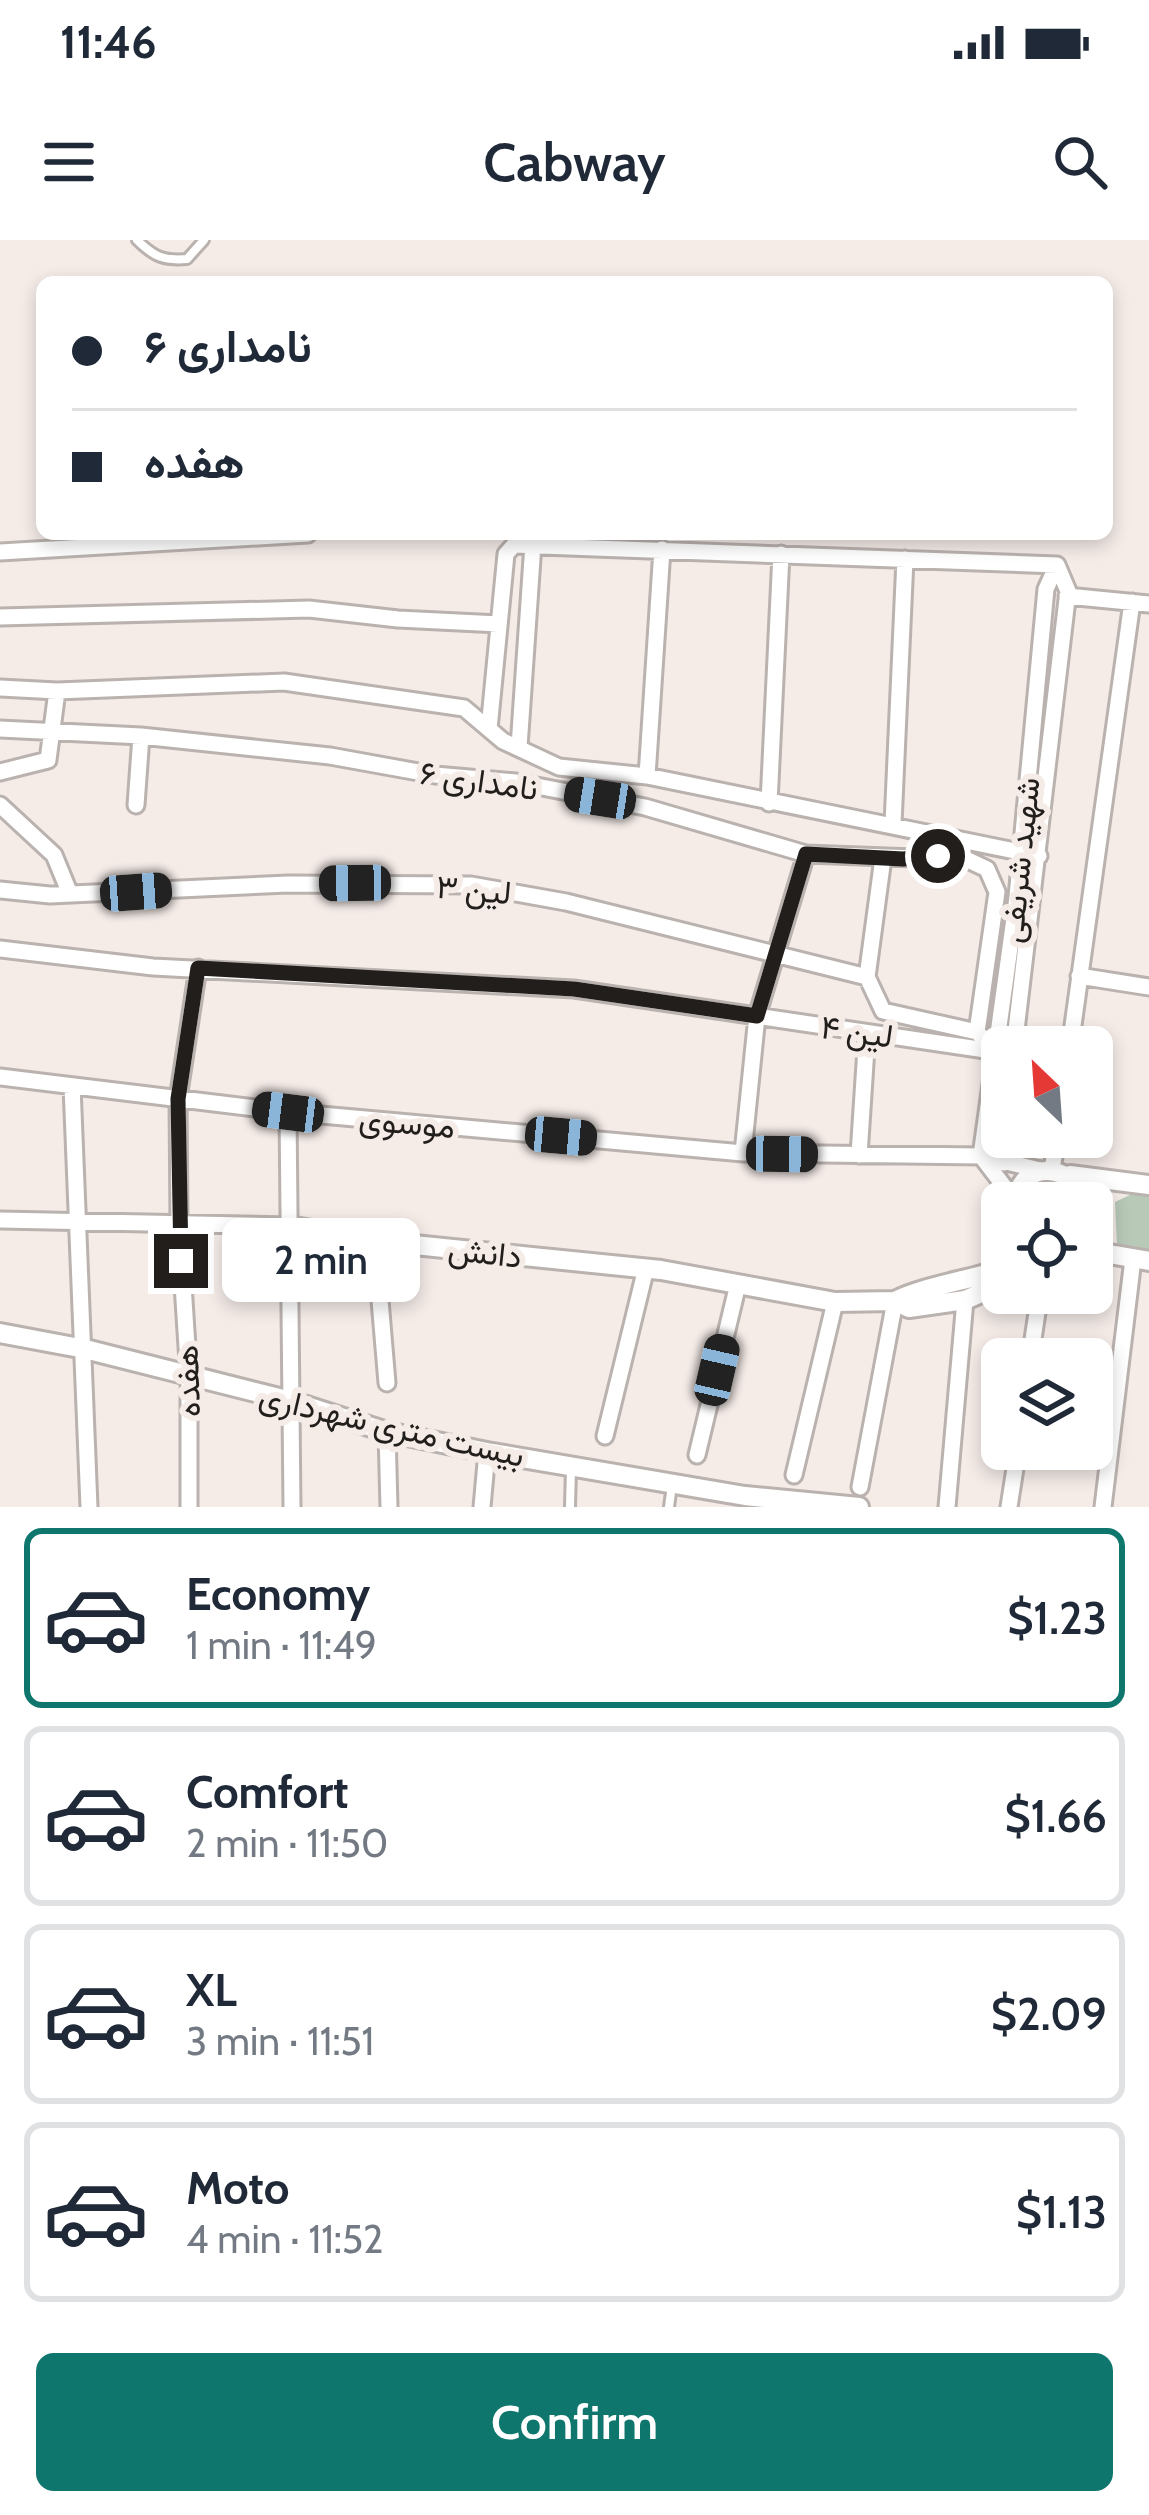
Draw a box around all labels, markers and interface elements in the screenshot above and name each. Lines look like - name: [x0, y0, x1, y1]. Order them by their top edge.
- text: 11:46: [60, 15, 156, 69]
- icon: menu: [36, 129, 102, 195]
- text: Cabway: [483, 129, 666, 195]
- icon: search: [1047, 129, 1113, 195]
- text: نامداری ۶: [144, 319, 312, 373]
- text: هفده: [144, 435, 244, 489]
- street label: نامداری ۶: [417, 752, 541, 809]
- car: [562, 775, 638, 821]
- street label: شهید شریفی: [990, 775, 1049, 945]
- route start: [911, 829, 965, 883]
- car: [319, 864, 391, 902]
- street label: لین ۳: [435, 866, 513, 912]
- car: [99, 872, 173, 912]
- street label: لین ۴: [818, 1006, 896, 1056]
- north arrow: [981, 1026, 1113, 1158]
- map controls: [981, 1026, 1113, 1470]
- car: [250, 1090, 326, 1134]
- street label: موسوی: [357, 1098, 457, 1147]
- car: [524, 1115, 598, 1157]
- car: [746, 1135, 818, 1173]
- button: locate: [981, 1182, 1113, 1314]
- callout: 2 min: [223, 1219, 421, 1303]
- street label: دانش: [446, 1228, 524, 1276]
- route end: [154, 1234, 208, 1288]
- text: 2 min: [274, 1236, 368, 1284]
- car: [691, 1331, 743, 1409]
- button: layers: [981, 1338, 1113, 1470]
- street label: هفده: [166, 1344, 208, 1418]
- street label: بیست متری شهرداری: [255, 1375, 529, 1476]
- icon: car: [42, 1564, 150, 1672]
- text: Economy: [186, 1567, 370, 1621]
- text: $1.23: [1007, 1591, 1107, 1645]
- text: 1 min · 11:49: [186, 1621, 377, 1669]
- icon: car: [42, 1762, 150, 1870]
- text: Comfort: [186, 1765, 349, 1819]
- text: $1.66: [1004, 1789, 1107, 1843]
- text: 2 min · 11:50: [186, 1819, 388, 1867]
- icon: car: [42, 1960, 150, 2068]
- text: XL: [186, 1963, 237, 2017]
- text: $2.09: [991, 1987, 1107, 2041]
- text: 3 min · 11:51: [186, 2017, 374, 2065]
- icon: car: [42, 2158, 150, 2266]
- text: Moto: [186, 2161, 289, 2215]
- text: $1.13: [1016, 2185, 1107, 2239]
- text: 4 min · 11:52: [186, 2215, 384, 2263]
- button: Confirm: [36, 2353, 1113, 2491]

